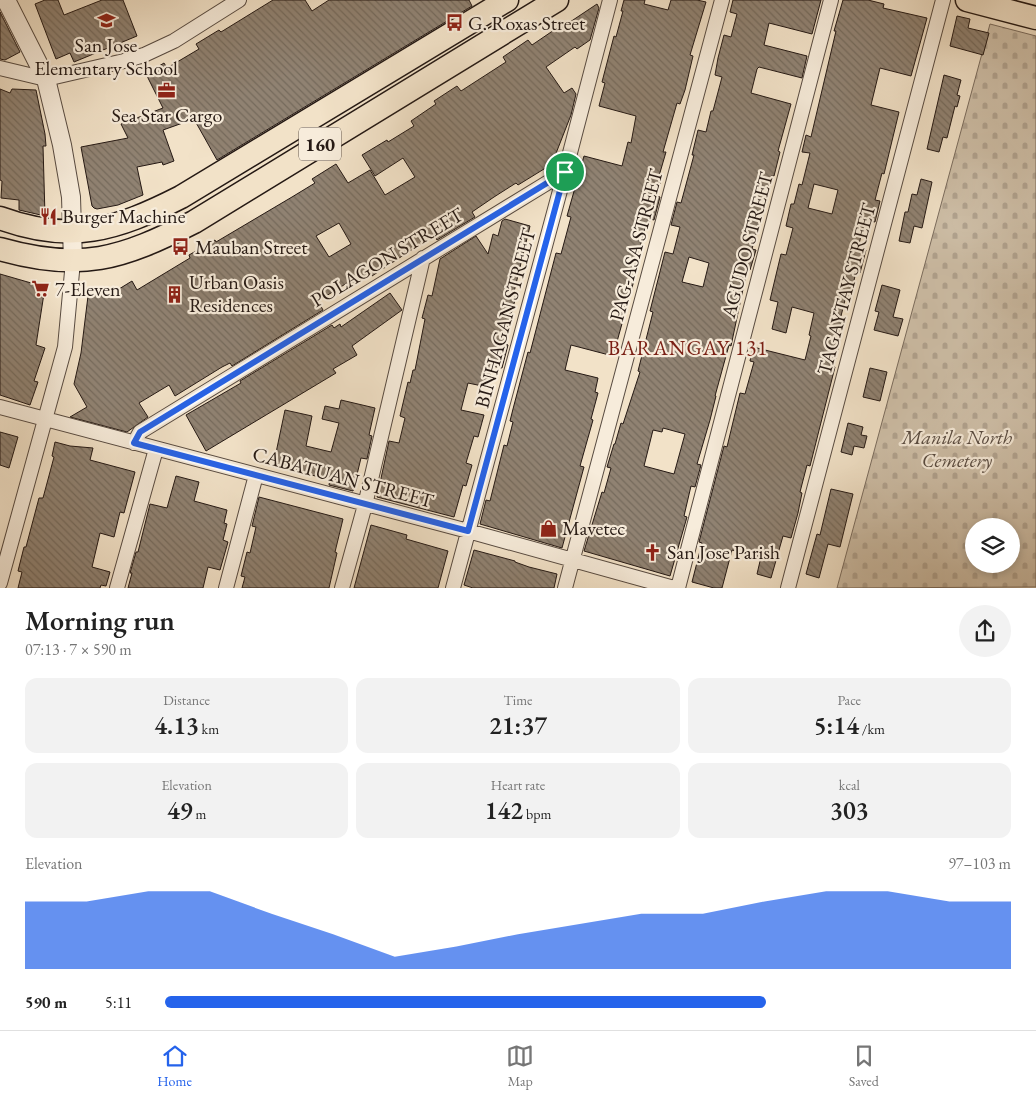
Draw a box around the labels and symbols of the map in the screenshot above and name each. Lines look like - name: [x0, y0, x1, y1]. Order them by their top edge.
- place label: G. Roxas Street: [468, 10, 586, 36]
- school or university icon: San Jose Elementary School: [96, 11, 116, 31]
- bus stop icon: G. Roxas Street: [444, 13, 464, 33]
- place label: San Jose Elementary School: [34, 32, 178, 81]
- office icon: Sea Star Cargo: [157, 81, 177, 101]
- place label: Sea Star Cargo: [112, 102, 222, 128]
- road number: 160: [299, 128, 341, 160]
- pin: [544, 151, 586, 193]
- street label: PAG-ASA STREET: [603, 166, 669, 324]
- street label: AGUDO STREET: [715, 169, 779, 322]
- street label: TAGAYTAY STREET: [811, 200, 882, 378]
- street label: POLAGON STREET: [306, 201, 469, 313]
- place label: Burger Machine: [62, 203, 186, 229]
- restaurant icon: Burger Machine: [38, 206, 58, 226]
- street label: BINHAGAN STREET: [469, 225, 542, 411]
- place label: Mauban Street: [195, 234, 308, 260]
- bus stop icon: Mauban Street: [171, 237, 191, 257]
- place label: Urban Oasis Residences: [189, 269, 284, 318]
- place label: 7-Eleven: [55, 276, 121, 302]
- supermarket icon: 7-Eleven: [31, 279, 51, 299]
- building icon: Urban Oasis Residences: [165, 284, 185, 304]
- district label: BARANGAY 131: [608, 334, 768, 361]
- park label: Manila North Cemetery: [901, 424, 1012, 473]
- street label: CABATUAN STREET: [250, 440, 437, 514]
- place label: Mavetec: [562, 515, 625, 541]
- shop icon: Mavetec: [538, 518, 558, 538]
- place label: San Jose Parish: [667, 539, 780, 565]
- church icon: San Jose Parish: [643, 542, 663, 562]

